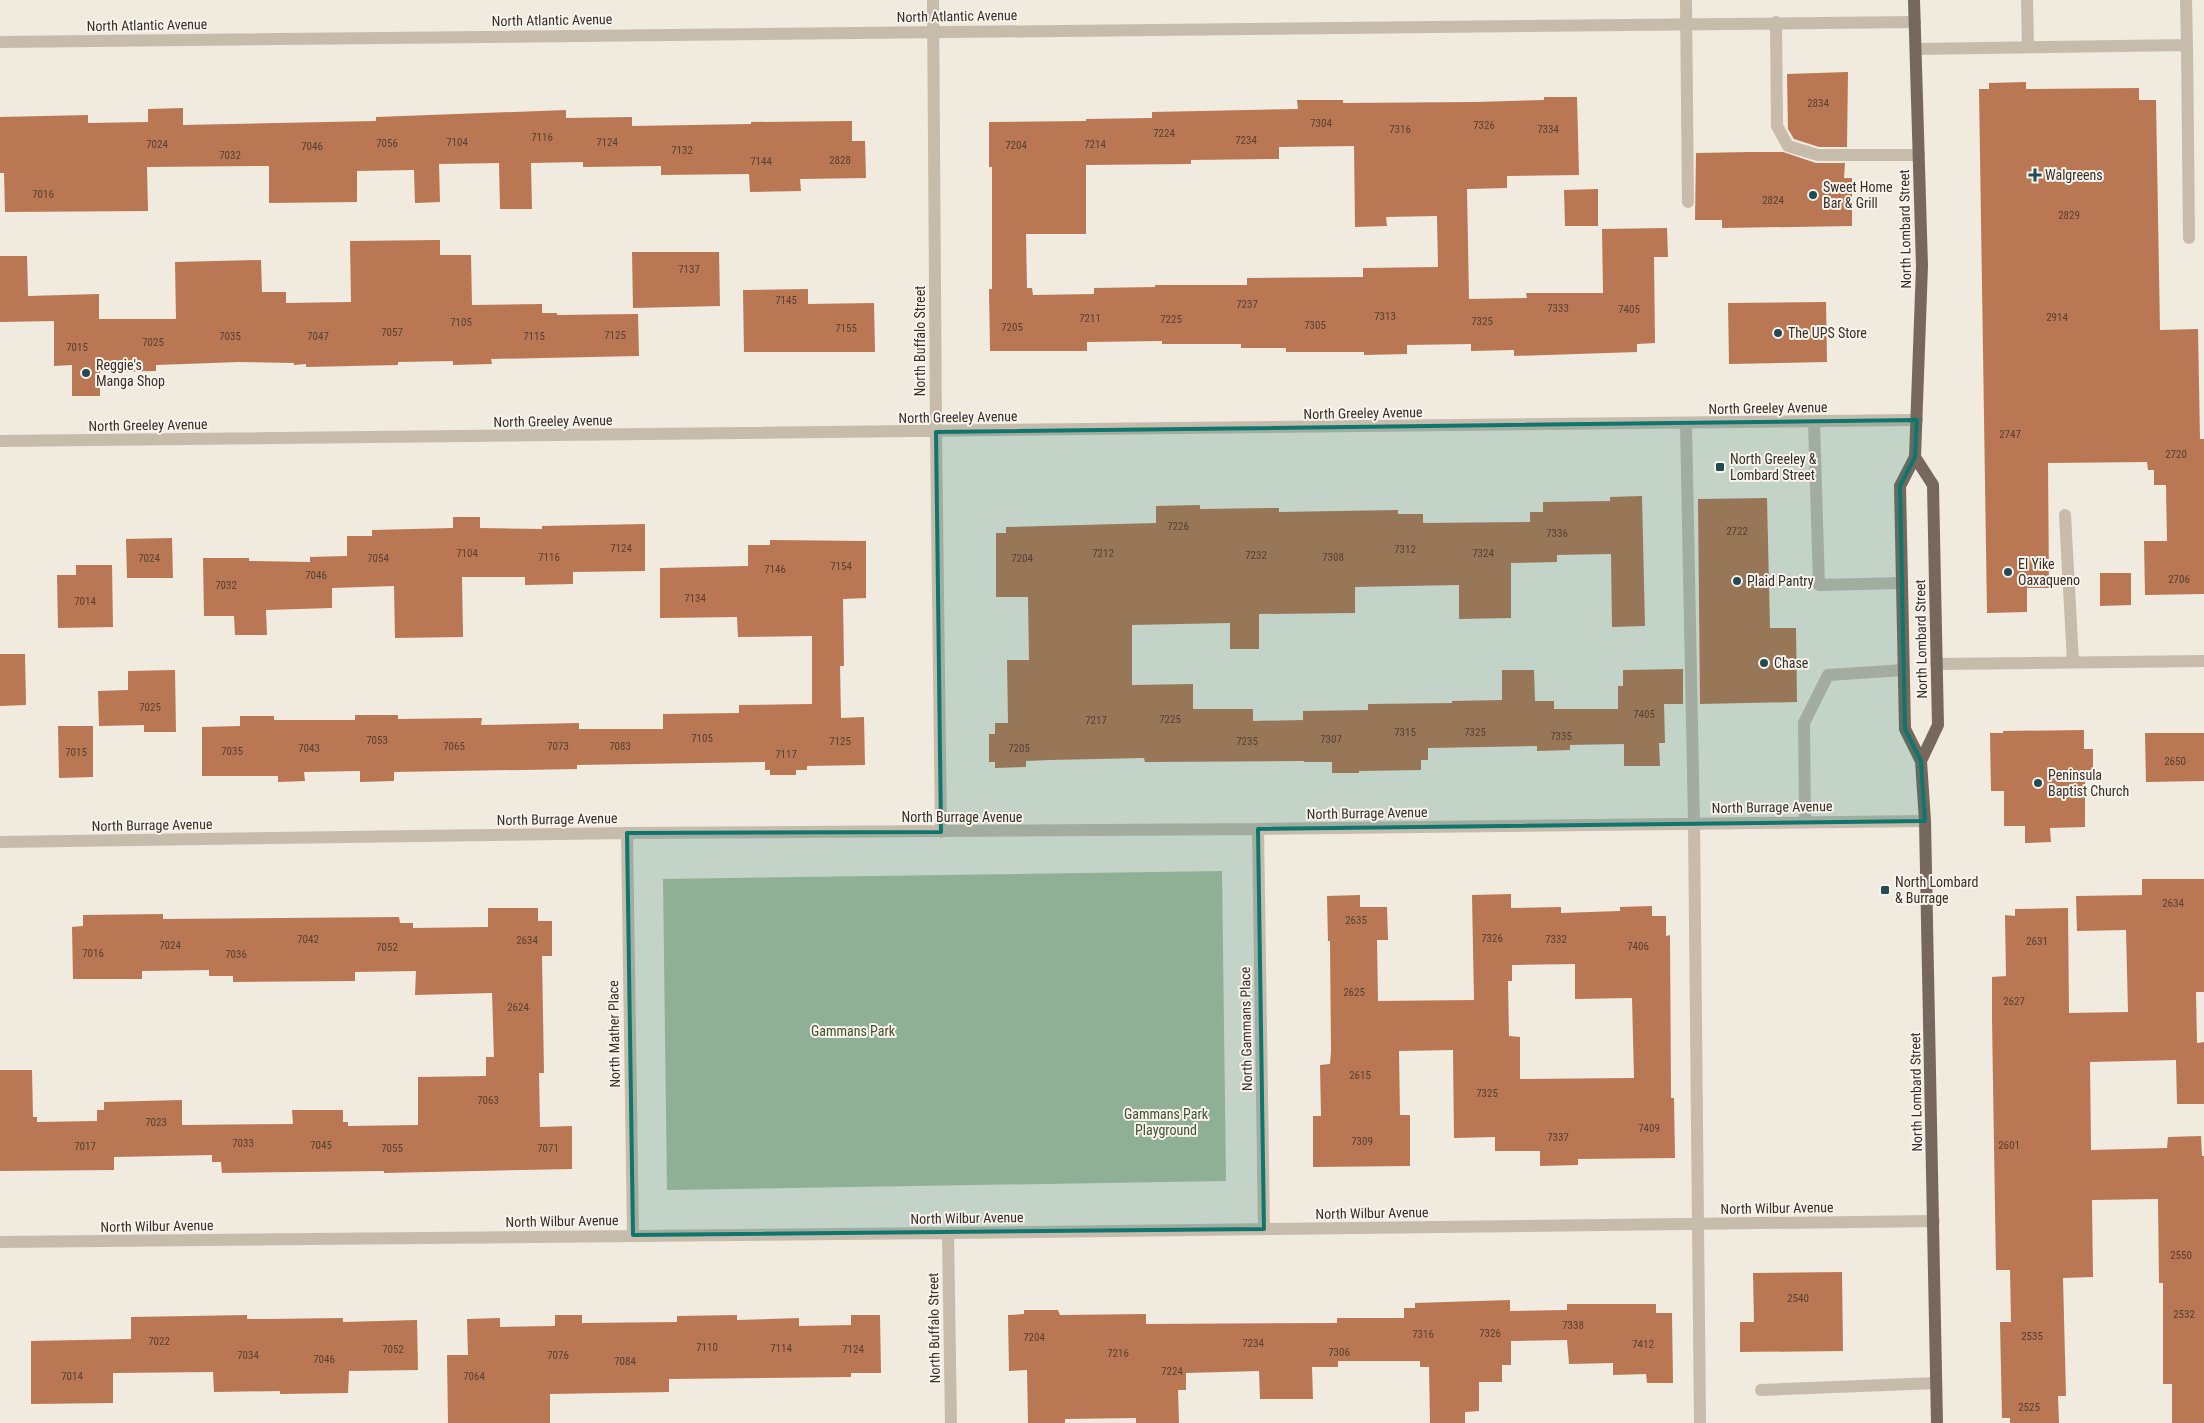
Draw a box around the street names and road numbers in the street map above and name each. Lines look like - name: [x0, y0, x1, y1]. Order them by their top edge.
- street label: North Atlantic Avenue: [897, 7, 1018, 25]
- street label: North Atlantic Avenue: [492, 11, 613, 29]
- street label: North Atlantic Avenue: [87, 16, 208, 34]
- street label: North Lombard Street: [1896, 169, 1914, 289]
- street label: North Buffalo Street: [912, 286, 928, 396]
- street label: North Greeley Avenue: [1708, 399, 1828, 417]
- street label: North Greeley Avenue: [1303, 404, 1423, 422]
- street label: North Greeley Avenue: [898, 408, 1018, 426]
- street label: North Greeley Avenue: [493, 412, 613, 430]
- street label: North Greeley Avenue: [88, 416, 208, 434]
- street label: North Lombard Street: [1912, 579, 1930, 699]
- street label: North Burrage Avenue: [1711, 798, 1833, 816]
- street label: North Burrage Avenue: [1306, 804, 1428, 822]
- street label: North Burrage Avenue: [902, 809, 1023, 825]
- street label: North Burrage Avenue: [496, 810, 618, 828]
- street label: North Burrage Avenue: [91, 816, 213, 834]
- street label: North Gammans Place: [1237, 966, 1255, 1091]
- street label: North Mather Place: [605, 980, 623, 1088]
- street label: North Lombard Street: [1907, 1032, 1925, 1152]
- street label: North Wilbur Avenue: [1720, 1199, 1834, 1217]
- street label: North Wilbur Avenue: [1315, 1204, 1429, 1222]
- street label: North Wilbur Avenue: [910, 1209, 1024, 1227]
- street label: North Wilbur Avenue: [505, 1212, 619, 1230]
- street label: North Wilbur Avenue: [100, 1217, 214, 1235]
- street label: North Buffalo Street: [925, 1273, 943, 1383]

